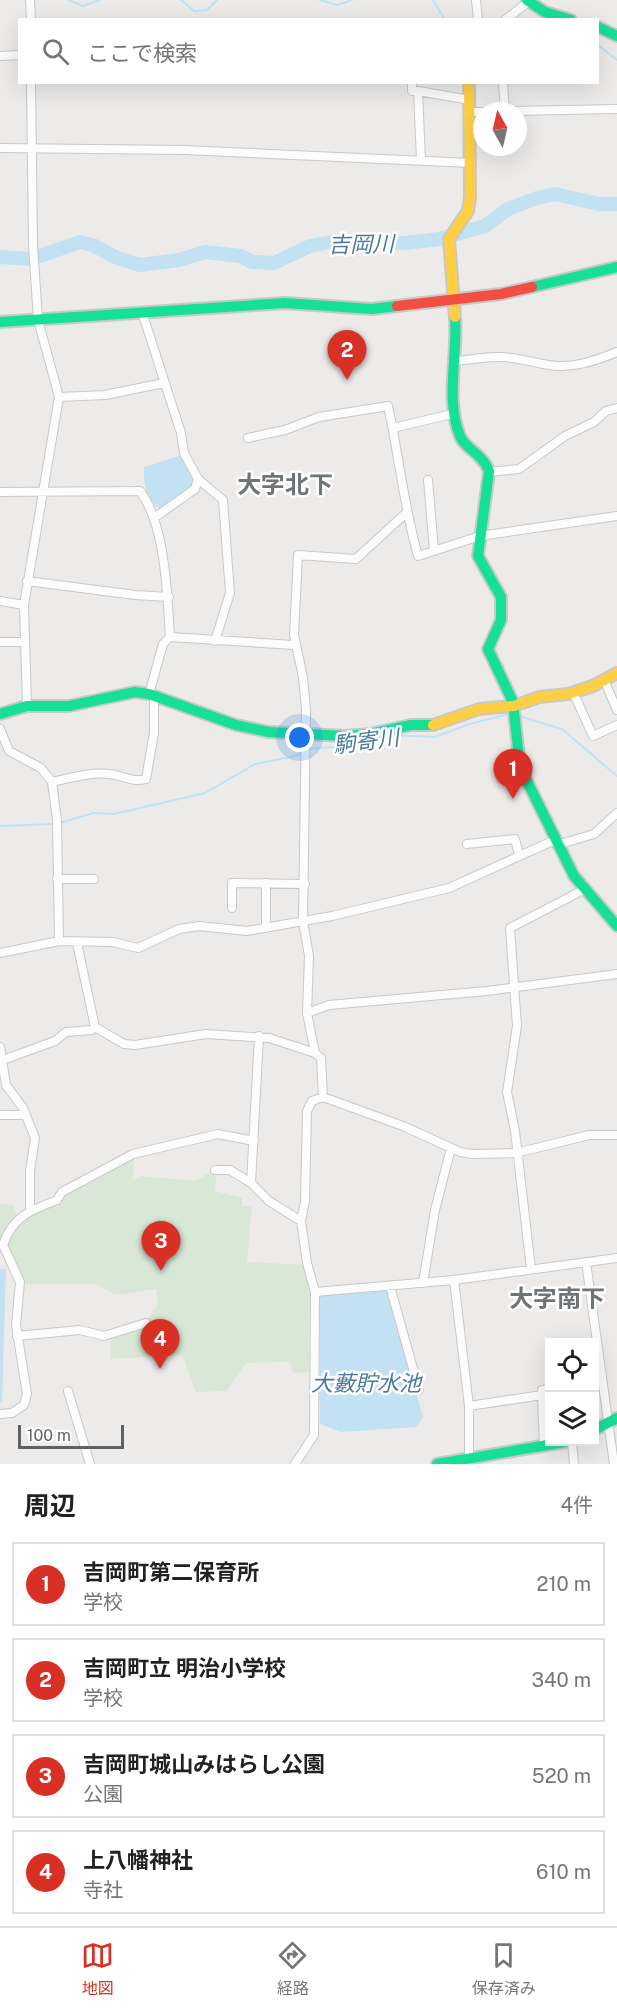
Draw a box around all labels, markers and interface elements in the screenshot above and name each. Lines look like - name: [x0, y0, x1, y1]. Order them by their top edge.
- search box: [18, 18, 599, 84]
- icon: search: [39, 35, 72, 68]
- text: ここで検索: [87, 40, 197, 66]
- north arrow: [473, 102, 527, 156]
- water label: 吉岡川: [328, 230, 396, 258]
- pin: 2: [328, 330, 366, 380]
- district label: 大字北下: [237, 470, 333, 498]
- your location: [285, 723, 314, 752]
- water label: 駒寄川: [332, 724, 402, 758]
- pin: 1: [494, 750, 532, 799]
- pin: 3: [142, 1222, 180, 1271]
- district label: 大字南下: [509, 1284, 605, 1312]
- pin: 4: [140, 1320, 180, 1369]
- map controls: [545, 1338, 599, 1446]
- button: locate: [545, 1338, 599, 1392]
- water label: 大藪貯水池: [311, 1370, 423, 1396]
- button: layers: [545, 1392, 599, 1446]
- scale bar: [18, 1422, 124, 1450]
- text: 100 m: [27, 1426, 71, 1445]
- text: 周辺: [24, 1490, 76, 1521]
- text: 4件: [560, 1493, 593, 1517]
- text: 吉岡町第二保育所: [83, 1559, 259, 1585]
- text: 1: [41, 1572, 50, 1596]
- text: 210 m: [537, 1572, 591, 1596]
- text: 学校: [83, 1590, 123, 1614]
- text: 吉岡町立 明治小学校: [83, 1655, 286, 1681]
- text: 2: [39, 1668, 52, 1692]
- text: 340 m: [531, 1668, 591, 1692]
- text: 学校: [83, 1686, 123, 1710]
- text: 吉岡町城山みはらし公園: [83, 1751, 325, 1777]
- text: 3: [39, 1764, 52, 1788]
- text: 520 m: [532, 1764, 591, 1788]
- text: 公園: [83, 1782, 123, 1806]
- text: 上八幡神社: [83, 1847, 193, 1873]
- text: 4: [39, 1860, 52, 1884]
- text: 610 m: [536, 1860, 591, 1884]
- text: 寺社: [83, 1878, 123, 1902]
- tab: 地図: [81, 1939, 114, 1999]
- tab: 経路: [276, 1939, 309, 1999]
- tab: 保存済み: [472, 1939, 536, 1999]

